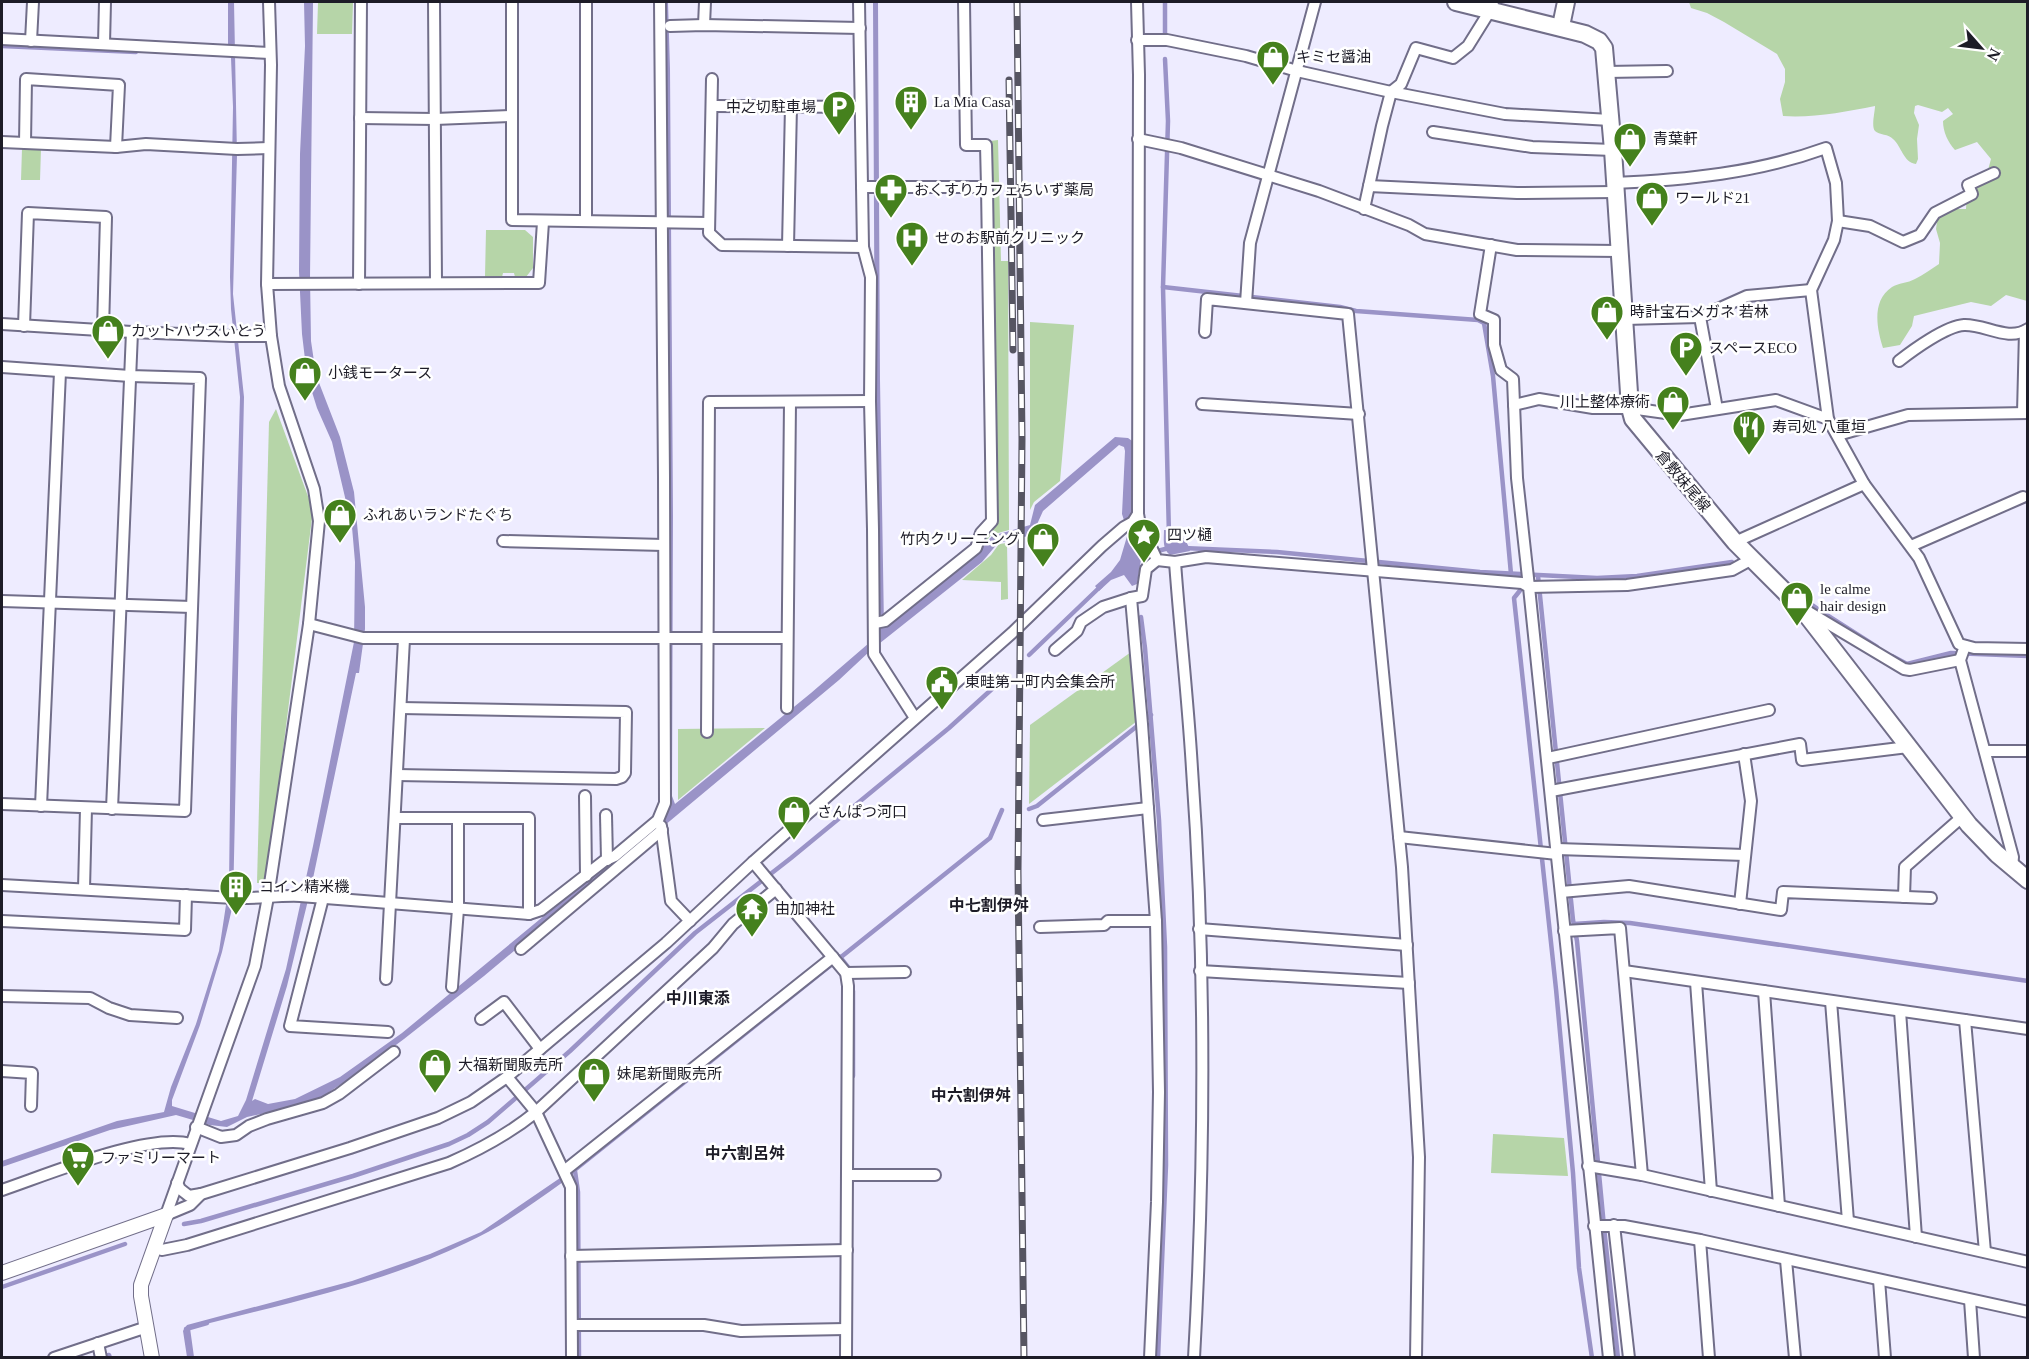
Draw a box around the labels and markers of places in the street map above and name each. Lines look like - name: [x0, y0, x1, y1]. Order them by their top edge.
- shop icon: キミセ醤油: [1255, 39, 1291, 86]
- place label: キミセ醤油: [1296, 49, 1371, 65]
- building icon: La Mia Casa: [893, 84, 929, 131]
- parking icon: 中之切駐車場: [821, 89, 857, 136]
- place label: La Mia Casa: [934, 94, 1011, 110]
- place label: 中之切駐車場: [726, 99, 816, 115]
- shop icon: 青葉軒: [1612, 121, 1648, 168]
- place label: 青葉軒: [1653, 131, 1698, 147]
- pharmacy icon: おくすりカフェちいず薬局: [873, 172, 909, 219]
- shop icon: ワールド21: [1634, 180, 1670, 227]
- place label: おくすりカフェちいず薬局: [914, 182, 1094, 198]
- place label: ワールド21: [1675, 190, 1750, 206]
- hospital icon: せのお駅前クリニック: [894, 220, 930, 267]
- place label: せのお駅前クリニック: [935, 230, 1085, 246]
- shop icon: 時計宝石メガネ 若林: [1589, 294, 1625, 341]
- place label: 時計宝石メガネ 若林: [1630, 304, 1769, 320]
- shop icon: カットハウスいとう: [90, 313, 126, 360]
- place label: カットハウスいとう: [131, 323, 266, 339]
- parking icon: スペースECO: [1668, 330, 1704, 377]
- place label: スペースECO: [1709, 340, 1797, 356]
- shop icon: 小銭モータース: [287, 355, 323, 402]
- place label: 小銭モータース: [328, 364, 432, 381]
- shop icon: 川上整体療術: [1655, 384, 1691, 431]
- place label: 川上整体療術: [1560, 393, 1650, 410]
- restaurant icon: 寿司処 八重垣: [1731, 409, 1767, 456]
- place label: 寿司処 八重垣: [1772, 419, 1866, 435]
- shop icon: ふれあいランドたぐち: [322, 497, 358, 544]
- place label: ふれあいランドたぐち: [363, 507, 513, 523]
- place icon: 四ツ樋: [1126, 517, 1162, 564]
- shop icon: 竹内クリーニング: [1025, 521, 1061, 568]
- place label: 四ツ樋: [1167, 527, 1212, 543]
- place label: 竹内クリーニング: [900, 531, 1020, 547]
- shop icon: le calme hair design: [1779, 580, 1815, 627]
- place label: le calme hair design: [1820, 581, 1887, 614]
- public building icon: 東畦第一町内会集会所: [924, 664, 960, 711]
- place label: 東畦第一町内会集会所: [965, 674, 1115, 690]
- shop icon: さんぱつ河口: [776, 794, 812, 841]
- place label: さんぱつ河口: [817, 804, 907, 820]
- building icon: コイン精米機: [218, 869, 254, 916]
- place label: コイン精米機: [259, 878, 349, 895]
- temple icon: 由加神社: [734, 891, 770, 938]
- place label: 由加神社: [775, 901, 835, 917]
- shop icon: 大福新聞販売所: [417, 1047, 453, 1094]
- shop icon: 妹尾新聞販売所: [576, 1056, 612, 1103]
- place label: 大福新聞販売所: [458, 1057, 563, 1073]
- place label: 妹尾新聞販売所: [617, 1066, 722, 1082]
- supermarket icon: ファミリーマート: [60, 1140, 96, 1187]
- place label: ファミリーマート: [101, 1150, 221, 1166]

